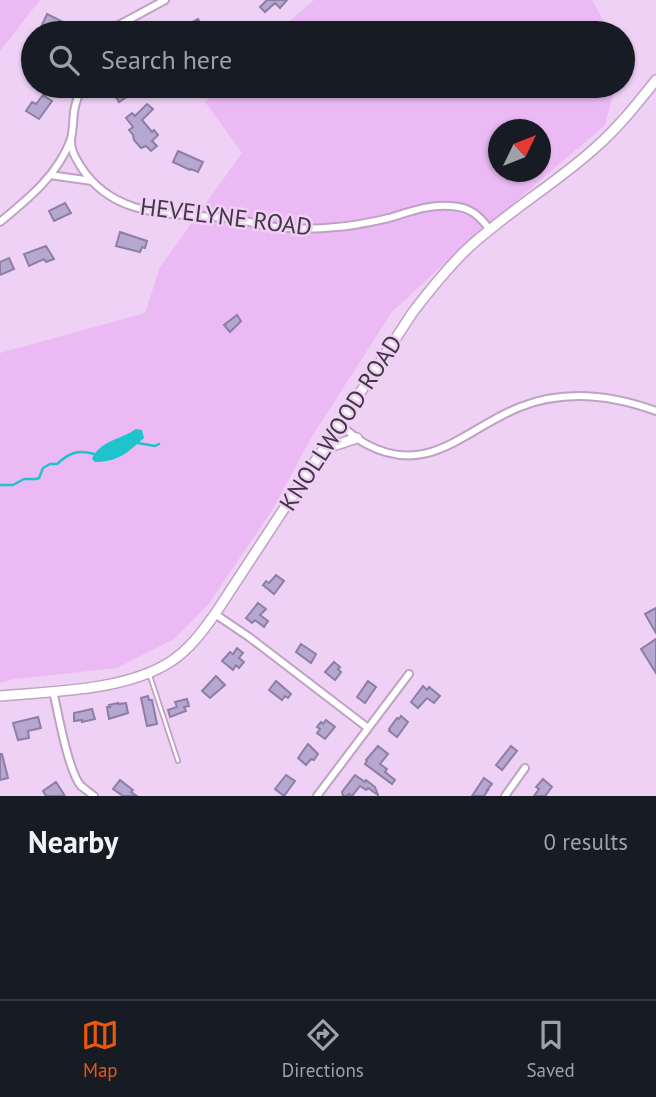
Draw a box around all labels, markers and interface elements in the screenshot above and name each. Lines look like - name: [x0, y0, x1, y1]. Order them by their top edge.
- search box: [21, 21, 635, 98]
- icon: search: [45, 41, 83, 79]
- text: Search here: [101, 43, 232, 76]
- north arrow: [488, 119, 551, 182]
- street label: HEVELYNE ROAD: [138, 191, 314, 242]
- street label: KNOLLWOOD ROAD: [272, 329, 409, 516]
- text: Nearby: [28, 822, 118, 861]
- text: 0 results: [544, 827, 628, 856]
- tab: Map: [81, 1016, 119, 1082]
- tab: Directions: [282, 1016, 364, 1082]
- tab: Saved: [526, 1016, 575, 1082]

